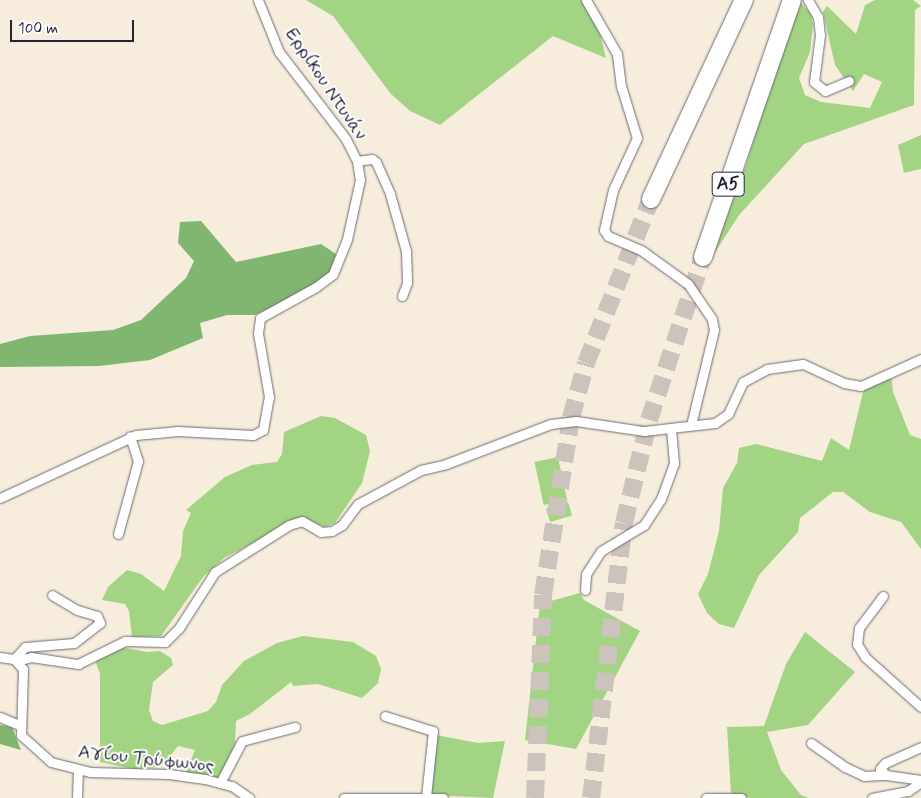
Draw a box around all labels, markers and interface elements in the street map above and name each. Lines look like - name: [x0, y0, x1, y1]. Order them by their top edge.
- scale bar: [12, 10, 136, 42]
- text: 100 m: [18, 19, 58, 39]
- street label: Ερρίκου Ντυνάν: [280, 24, 372, 144]
- road number: Α5: [710, 168, 746, 200]
- street label: Αγίου Τρύφωνος: [77, 741, 215, 777]

